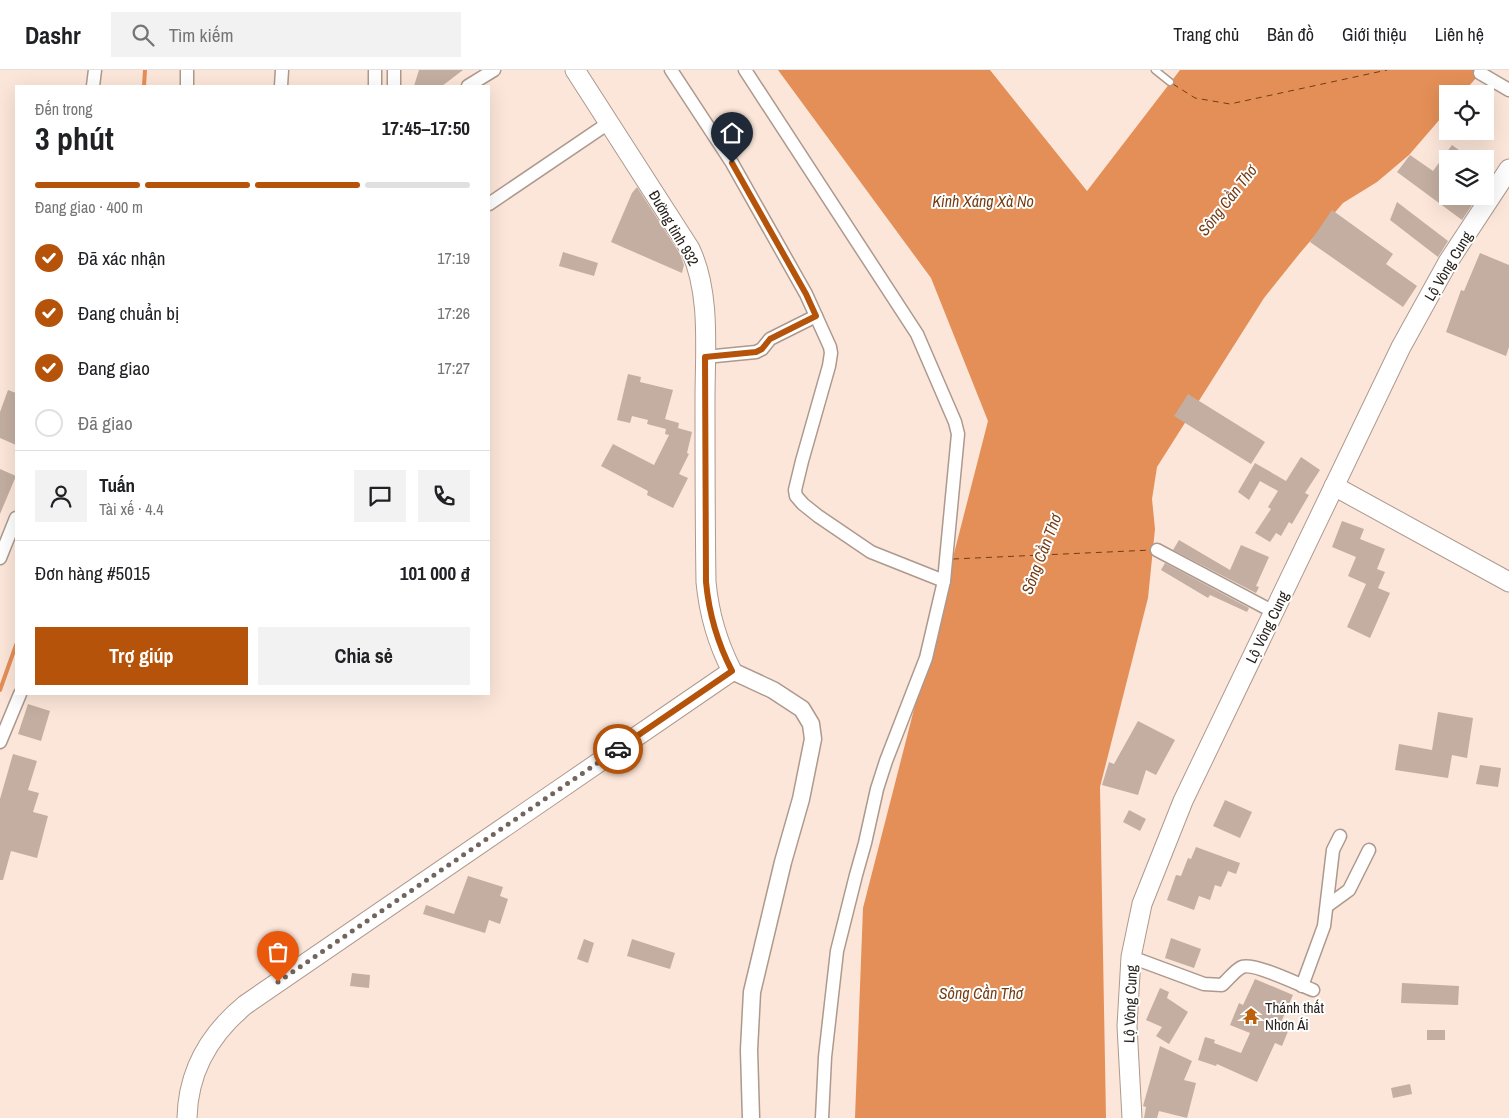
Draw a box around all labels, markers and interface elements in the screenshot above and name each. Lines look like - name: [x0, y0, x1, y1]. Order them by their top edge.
- search box: [111, 12, 461, 57]
- text: Dashr: [25, 19, 81, 51]
- icon: search: [129, 21, 157, 49]
- text: Tìm kiếm: [169, 22, 233, 48]
- text: Trang chủ: [1173, 22, 1239, 47]
- text: Bản đồ: [1267, 22, 1314, 47]
- text: Giới thiệu: [1342, 22, 1407, 47]
- text: Liên hệ: [1435, 22, 1484, 47]
- map controls: [1439, 85, 1494, 205]
- button: locate: [1439, 85, 1494, 140]
- text: Đến trong: [35, 98, 93, 120]
- pin: [711, 112, 753, 163]
- text: 17:45–17:50: [382, 115, 470, 141]
- text: 3 phút: [35, 117, 114, 160]
- icon: home: [718, 119, 746, 147]
- button: layers: [1439, 150, 1494, 205]
- water label: Sông Cần Thơ: [1192, 159, 1262, 240]
- street label: Đường tỉnh 932: [644, 186, 704, 270]
- water label: Kinh Xáng Xà No: [932, 190, 1034, 212]
- text: Đang giao · 400 m: [35, 196, 143, 218]
- street label: Lộ Vòng Cung: [1419, 227, 1477, 305]
- icon: check: [35, 244, 63, 272]
- text: Đã xác nhận: [78, 245, 165, 271]
- text: 17:19: [437, 247, 470, 269]
- icon: check: [35, 299, 63, 327]
- text: Đang chuẩn bị: [78, 300, 179, 326]
- text: 17:26: [437, 302, 470, 324]
- icon: check: [35, 354, 63, 382]
- text: Đang giao: [78, 355, 150, 381]
- text: 17:27: [437, 357, 470, 379]
- text: Đã giao: [78, 410, 133, 436]
- button: person: [35, 470, 87, 522]
- button: chat: [354, 470, 406, 522]
- button: phone: [418, 470, 470, 522]
- text: Tuấn: [99, 472, 135, 498]
- text: Tài xế · 4.4: [99, 498, 163, 520]
- water label: Sông Cần Thơ: [1016, 510, 1067, 597]
- text: Đơn hàng #5015: [35, 560, 150, 586]
- text: 101 000 ₫: [400, 560, 470, 586]
- street label: Lộ Vòng Cung: [1240, 587, 1294, 667]
- button: Trợ giúp: [35, 627, 248, 685]
- button: Chia sẻ: [258, 627, 470, 685]
- courier: [593, 724, 643, 774]
- icon: car: [604, 735, 632, 763]
- pin: [257, 931, 299, 982]
- icon: bag: [264, 938, 292, 966]
- street label: Lộ Vòng Cung: [1118, 965, 1142, 1043]
- water label: Sông Cần Thơ: [939, 982, 1024, 1004]
- place label: Thánh thất Nhơn Ái: [1265, 997, 1324, 1035]
- temple icon: Thánh thất Nhơn Ái: [1241, 1006, 1261, 1026]

